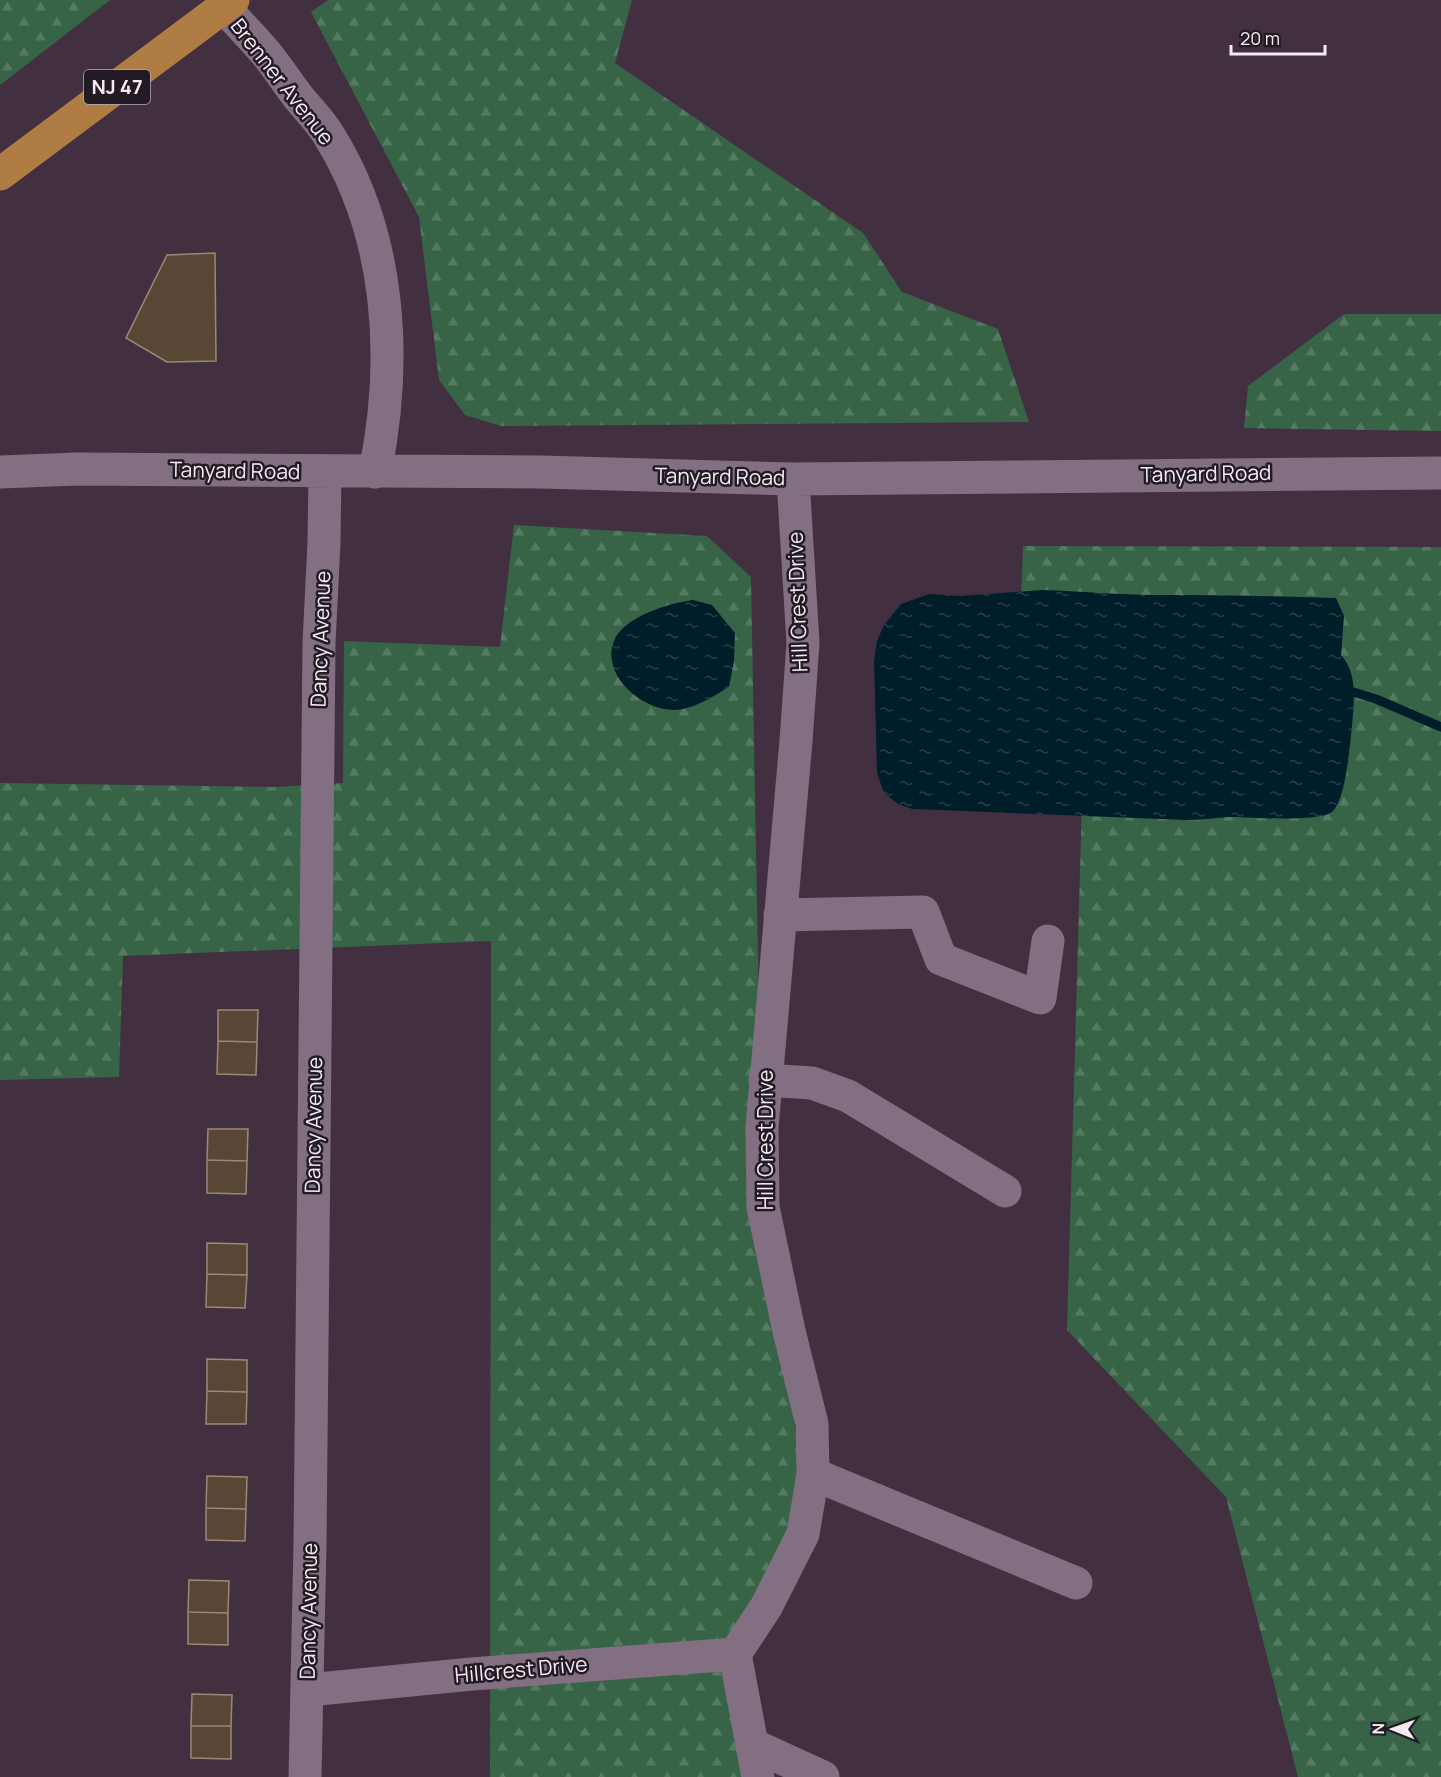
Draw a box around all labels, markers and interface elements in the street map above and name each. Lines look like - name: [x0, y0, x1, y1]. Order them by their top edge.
- street label: Brenner Avenue: [225, 12, 341, 150]
- scale bar: [1231, 18, 1326, 56]
- text: 20 m: [1240, 26, 1280, 50]
- road number: NJ 47: [84, 70, 150, 104]
- street label: Tanyard Road: [169, 455, 301, 485]
- street label: Tanyard Road: [1140, 458, 1272, 488]
- street label: Tanyard Road: [654, 461, 786, 491]
- street label: Hill Crest Drive: [781, 531, 813, 673]
- street label: Dancy Avenue: [304, 570, 336, 708]
- street label: Dancy Avenue: [298, 1056, 328, 1193]
- street label: Hill Crest Drive: [751, 1070, 779, 1210]
- street label: Dancy Avenue: [293, 1542, 323, 1679]
- street label: Hillcrest Drive: [453, 1649, 588, 1689]
- north arrow: [1363, 1699, 1423, 1759]
- text: N: [1367, 1723, 1389, 1735]

